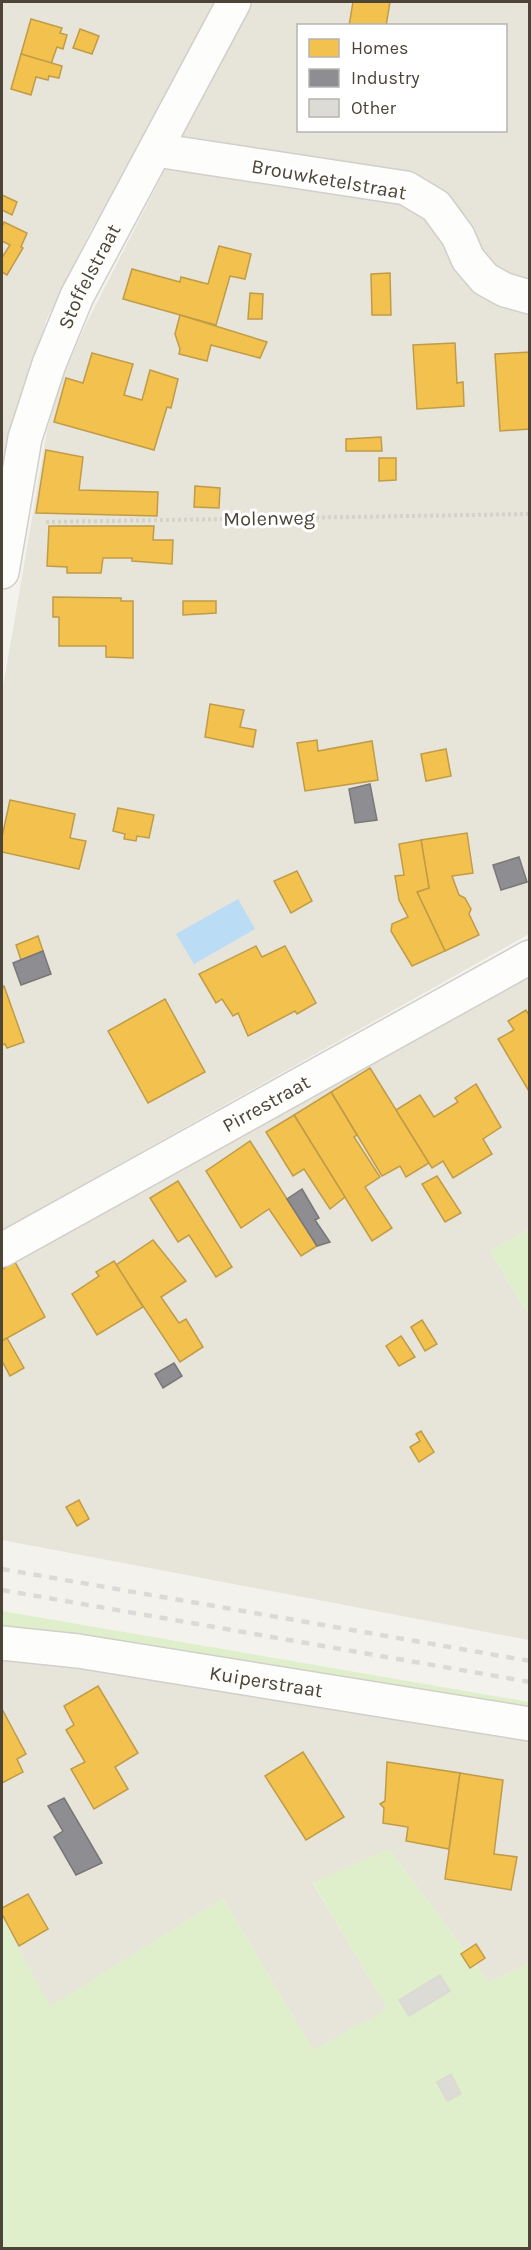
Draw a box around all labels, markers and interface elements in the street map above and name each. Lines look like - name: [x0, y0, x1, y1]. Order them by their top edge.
- legend: [297, 24, 507, 132]
- text: Homes: [351, 37, 408, 59]
- text: Industry: [351, 67, 420, 89]
- text: Other: [351, 97, 396, 119]
- street label: Brouwketelstraat: [250, 155, 409, 205]
- street label: Stoffelstraat: [54, 220, 126, 333]
- street label: Molenweg: [223, 506, 315, 531]
- street label: Pirrestraat: [218, 1070, 315, 1137]
- street label: Kuiperstraat: [208, 1661, 325, 1702]

